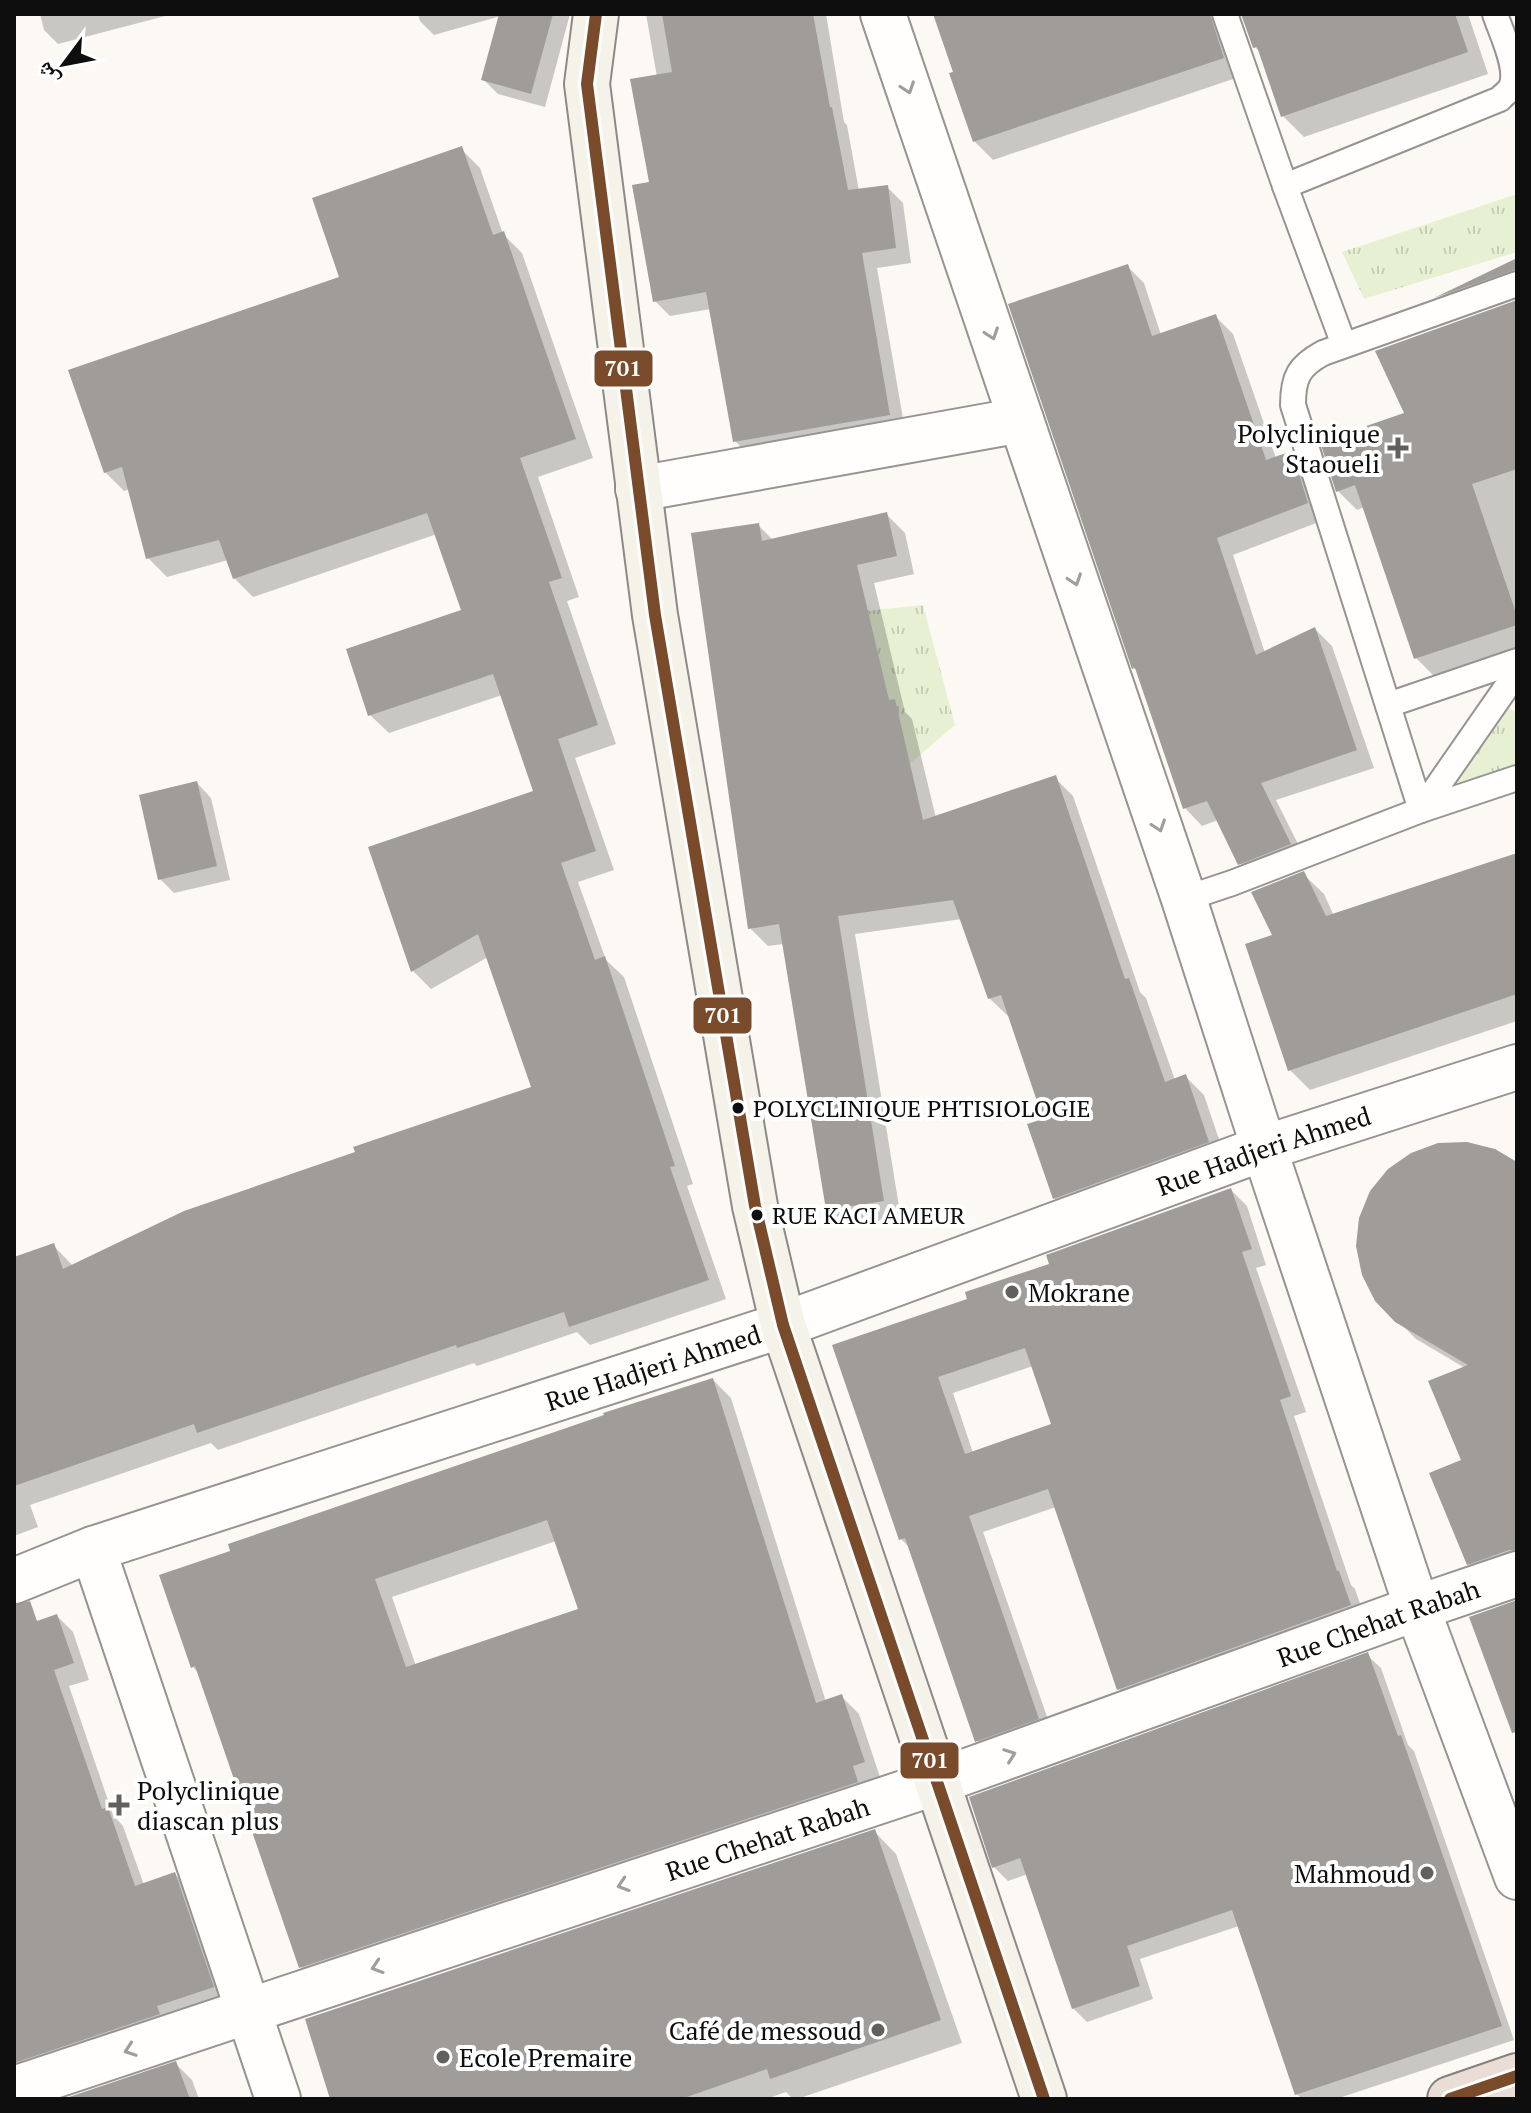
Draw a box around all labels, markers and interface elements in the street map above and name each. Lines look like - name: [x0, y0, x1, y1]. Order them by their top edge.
- north arrow: [24, 24, 104, 104]
- text: ش: [28, 57, 65, 92]
- one-way arrow: [898, 80, 914, 94]
- one-way arrow: [982, 326, 998, 340]
- line badge: 701: [593, 349, 654, 388]
- text: 701: [604, 353, 642, 382]
- place label: Polyclinique Staoueli: [1237, 416, 1380, 480]
- marker: Polyclinique Staoueli: [1387, 437, 1409, 459]
- one-way arrow: [1066, 572, 1082, 586]
- one-way arrow: [1149, 819, 1165, 833]
- line badge: 701: [692, 996, 753, 1035]
- text: 701: [704, 1000, 742, 1029]
- place label: POLYCLINIQUE PHTISIOLOGIE: [753, 1092, 1090, 1124]
- street label: Rue Hadjeri Ahmed: [1152, 1098, 1375, 1203]
- marker: POLYCLINIQUE PHTISIOLOGIE: [730, 1100, 746, 1116]
- place label: RUE KACI AMEUR: [772, 1199, 966, 1231]
- marker: RUE KACI AMEUR: [749, 1207, 765, 1223]
- place label: Mokrane: [1028, 1275, 1130, 1309]
- marker: Mokrane: [1003, 1283, 1021, 1301]
- street label: Rue Hadjeri Ahmed: [541, 1316, 765, 1418]
- street label: Rue Chehat Rabah: [1272, 1571, 1484, 1674]
- line badge: 701: [899, 1741, 960, 1780]
- text: 701: [911, 1745, 949, 1774]
- one-way arrow: [1002, 1748, 1016, 1765]
- place label: Polyclinique diascan plus: [137, 1773, 280, 1837]
- street label: Rue Chehat Rabah: [661, 1789, 874, 1888]
- marker: Polyclinique diascan plus: [108, 1794, 130, 1816]
- place label: Mahmoud: [1294, 1856, 1411, 1890]
- marker: Mahmoud: [1418, 1864, 1436, 1882]
- one-way arrow: [617, 1876, 631, 1892]
- one-way arrow: [370, 1958, 384, 1974]
- place label: Café de messoud: [669, 2013, 862, 2047]
- marker: Café de messoud: [869, 2021, 887, 2039]
- one-way arrow: [124, 2040, 138, 2056]
- place label: Ecole Premaire: [459, 2040, 632, 2074]
- marker: Ecole Premaire: [434, 2048, 452, 2066]

